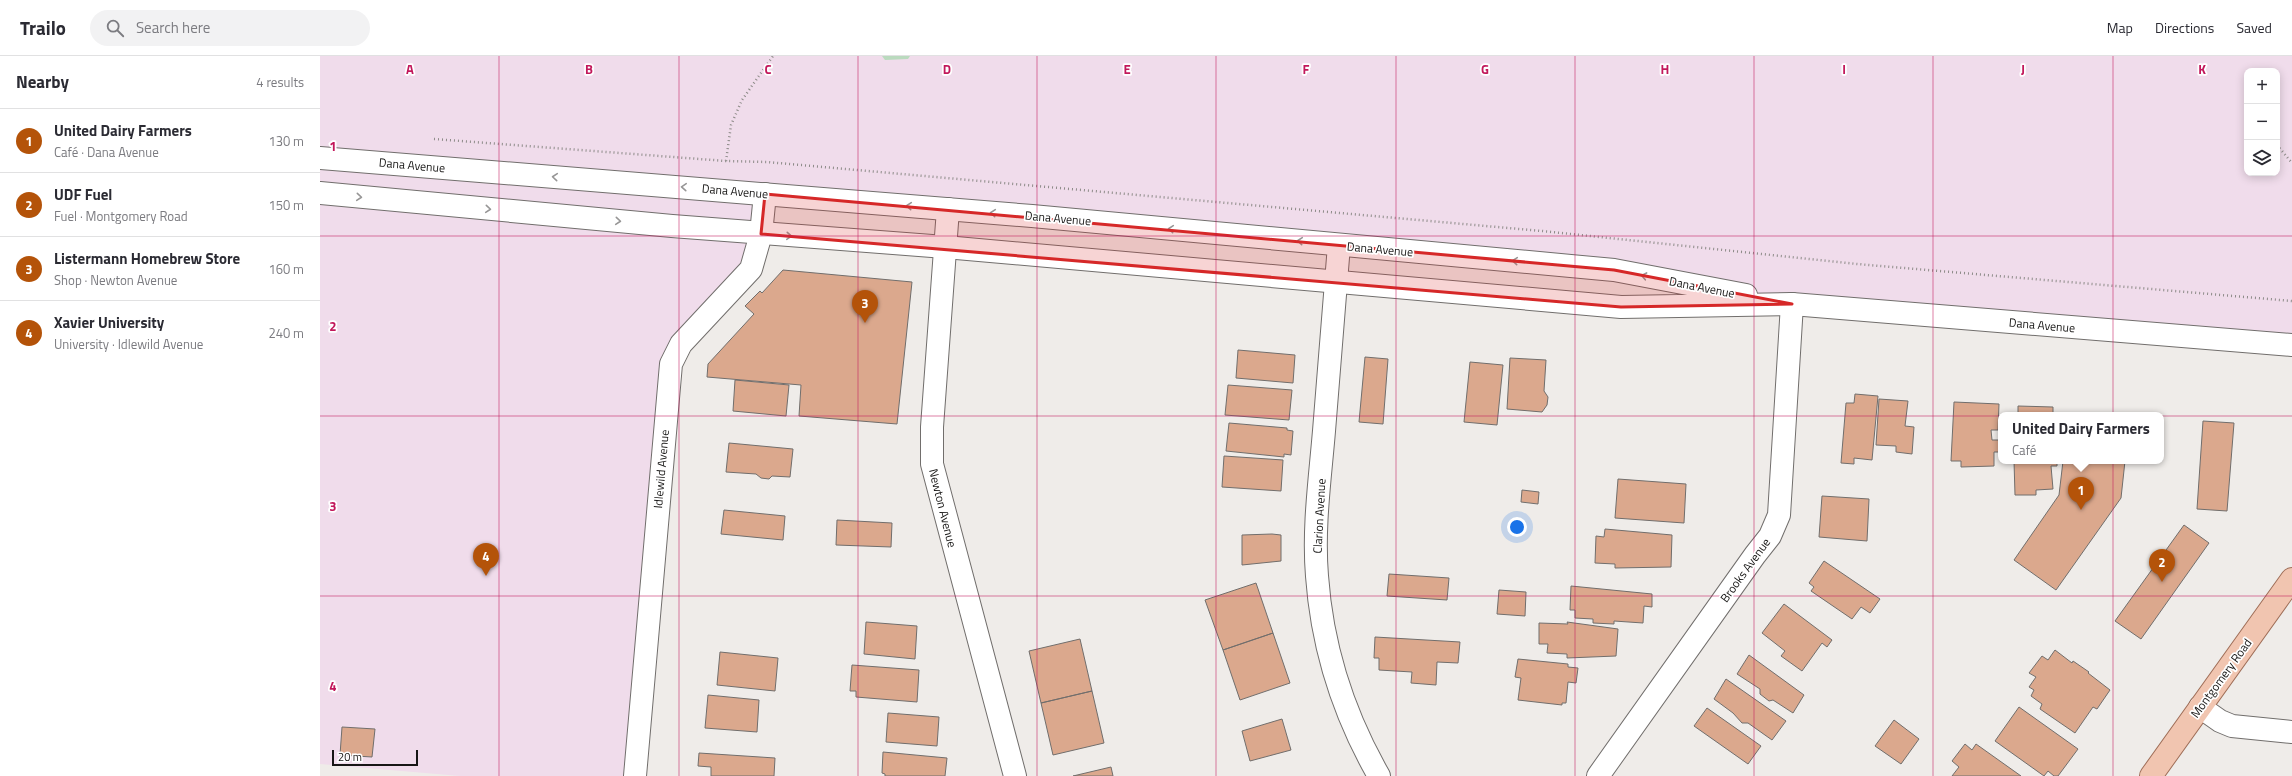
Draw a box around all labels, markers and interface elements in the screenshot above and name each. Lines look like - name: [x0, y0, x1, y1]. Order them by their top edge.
- search box: [90, 10, 370, 46]
- text: Trailo: [20, 13, 66, 42]
- text: Search here: [136, 16, 210, 39]
- icon: search: [104, 17, 126, 39]
- text: Map: [2107, 17, 2133, 38]
- text: Directions: [2155, 17, 2214, 38]
- text: Saved: [2236, 17, 2272, 38]
- text: A: [406, 59, 414, 79]
- text: B: [585, 59, 593, 79]
- text: C: [764, 59, 772, 79]
- text: D: [943, 59, 951, 79]
- text: E: [1123, 59, 1131, 79]
- text: F: [1303, 59, 1310, 79]
- text: G: [1481, 59, 1489, 79]
- text: H: [1661, 59, 1669, 79]
- text: I: [1842, 59, 1846, 79]
- text: J: [2021, 59, 2025, 79]
- text: K: [2198, 59, 2206, 79]
- map controls: [2244, 68, 2280, 176]
- button: +: [2244, 68, 2280, 104]
- text: Nearby: [16, 69, 69, 95]
- text: 4 results: [256, 72, 304, 92]
- button: −: [2244, 104, 2280, 140]
- text: United Dairy Farmers: [54, 119, 192, 142]
- text: 1: [25, 131, 33, 151]
- text: 130 m: [268, 131, 304, 151]
- text: 1: [329, 136, 337, 156]
- button: layers: [2244, 140, 2280, 176]
- text: Café · Dana Avenue: [54, 142, 159, 162]
- street label: Dana Avenue: [378, 153, 446, 177]
- one-way arrow: [552, 172, 558, 181]
- street label: Dana Avenue: [701, 179, 769, 203]
- text: UDF Fuel: [54, 183, 112, 206]
- one-way arrow: [681, 183, 687, 192]
- one-way arrow: [356, 192, 362, 201]
- text: 2: [25, 195, 33, 215]
- text: 150 m: [268, 195, 304, 215]
- one-way arrow: [906, 201, 912, 210]
- one-way arrow: [485, 204, 491, 213]
- text: Fuel · Montgomery Road: [54, 206, 188, 226]
- street label: Dana Avenue: [1024, 206, 1092, 230]
- one-way arrow: [990, 208, 996, 217]
- one-way arrow: [615, 216, 621, 225]
- one-way arrow: [1168, 225, 1174, 234]
- one-way arrow: [786, 231, 792, 240]
- one-way arrow: [1297, 237, 1303, 246]
- street label: Dana Avenue: [1346, 237, 1414, 261]
- text: Listermann Homebrew Store: [54, 247, 240, 270]
- one-way arrow: [1512, 257, 1518, 266]
- text: 3: [25, 259, 33, 279]
- text: 160 m: [268, 259, 304, 279]
- text: Shop · Newton Avenue: [54, 270, 177, 290]
- street label: Dana Avenue: [1668, 271, 1736, 303]
- one-way arrow: [1641, 272, 1647, 281]
- pin: 3: [852, 290, 878, 323]
- text: Xavier University: [54, 311, 164, 334]
- street label: Dana Avenue: [2008, 313, 2076, 337]
- text: 2: [329, 316, 337, 336]
- text: 4: [25, 323, 33, 343]
- text: 240 m: [268, 323, 304, 343]
- text: University · Idlewild Avenue: [54, 334, 203, 354]
- popup: [1998, 412, 2164, 464]
- text: United Dairy Farmers: [2012, 417, 2150, 440]
- street label: Idlewild Avenue: [648, 429, 674, 509]
- text: Café: [2012, 440, 2036, 460]
- street label: Newton Avenue: [924, 467, 962, 549]
- pin: 1: [2068, 477, 2094, 510]
- street label: Clarion Avenue: [1308, 478, 1330, 554]
- text: 3: [329, 496, 337, 516]
- your location: [1507, 517, 1527, 537]
- street label: Brooks Avenue: [1715, 534, 1775, 606]
- pin: 4: [473, 543, 499, 576]
- pin: 2: [2149, 549, 2175, 582]
- street label: Montgomery Road: [2186, 634, 2256, 722]
- text: 4: [329, 676, 337, 696]
- scale bar: [332, 748, 418, 767]
- text: 20 m: [338, 749, 362, 765]

